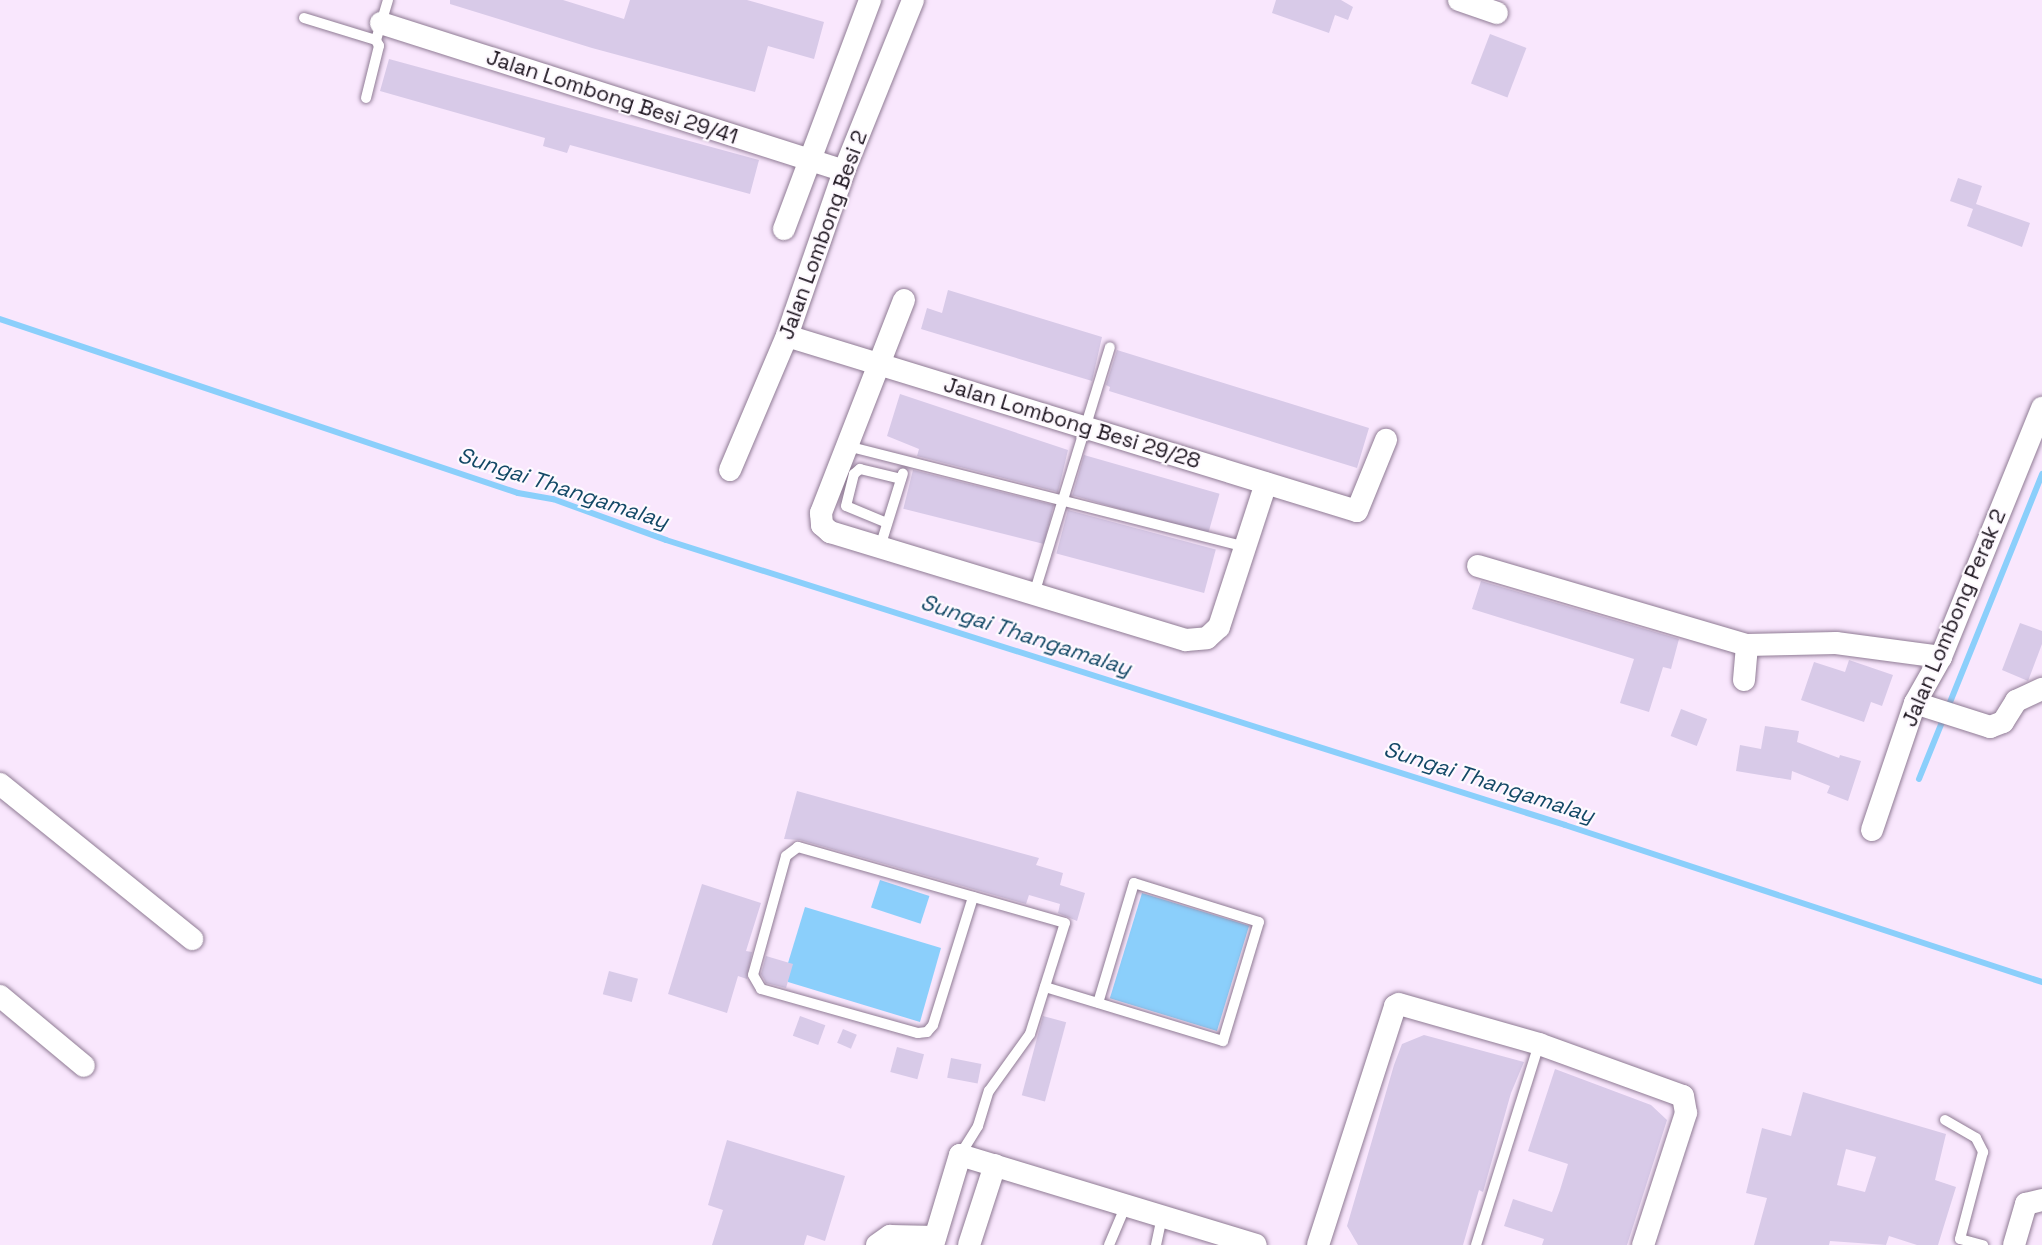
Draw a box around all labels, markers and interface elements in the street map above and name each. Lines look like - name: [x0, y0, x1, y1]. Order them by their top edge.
- street label: Jalan Lombong Besi 29/41: [483, 44, 741, 150]
- street label: Jalan Lombong Besi 2: [773, 127, 873, 343]
- street label: Jalan Lombong Besi 29/28: [941, 372, 1203, 474]
- water label: Sungai Thangamalay: [454, 441, 672, 535]
- street label: Jalan Lombong Perak 2: [1897, 505, 2011, 731]
- water label: Sungai Thangamalay: [917, 588, 1135, 682]
- water label: Sungai Thangamalay: [1380, 735, 1598, 829]

